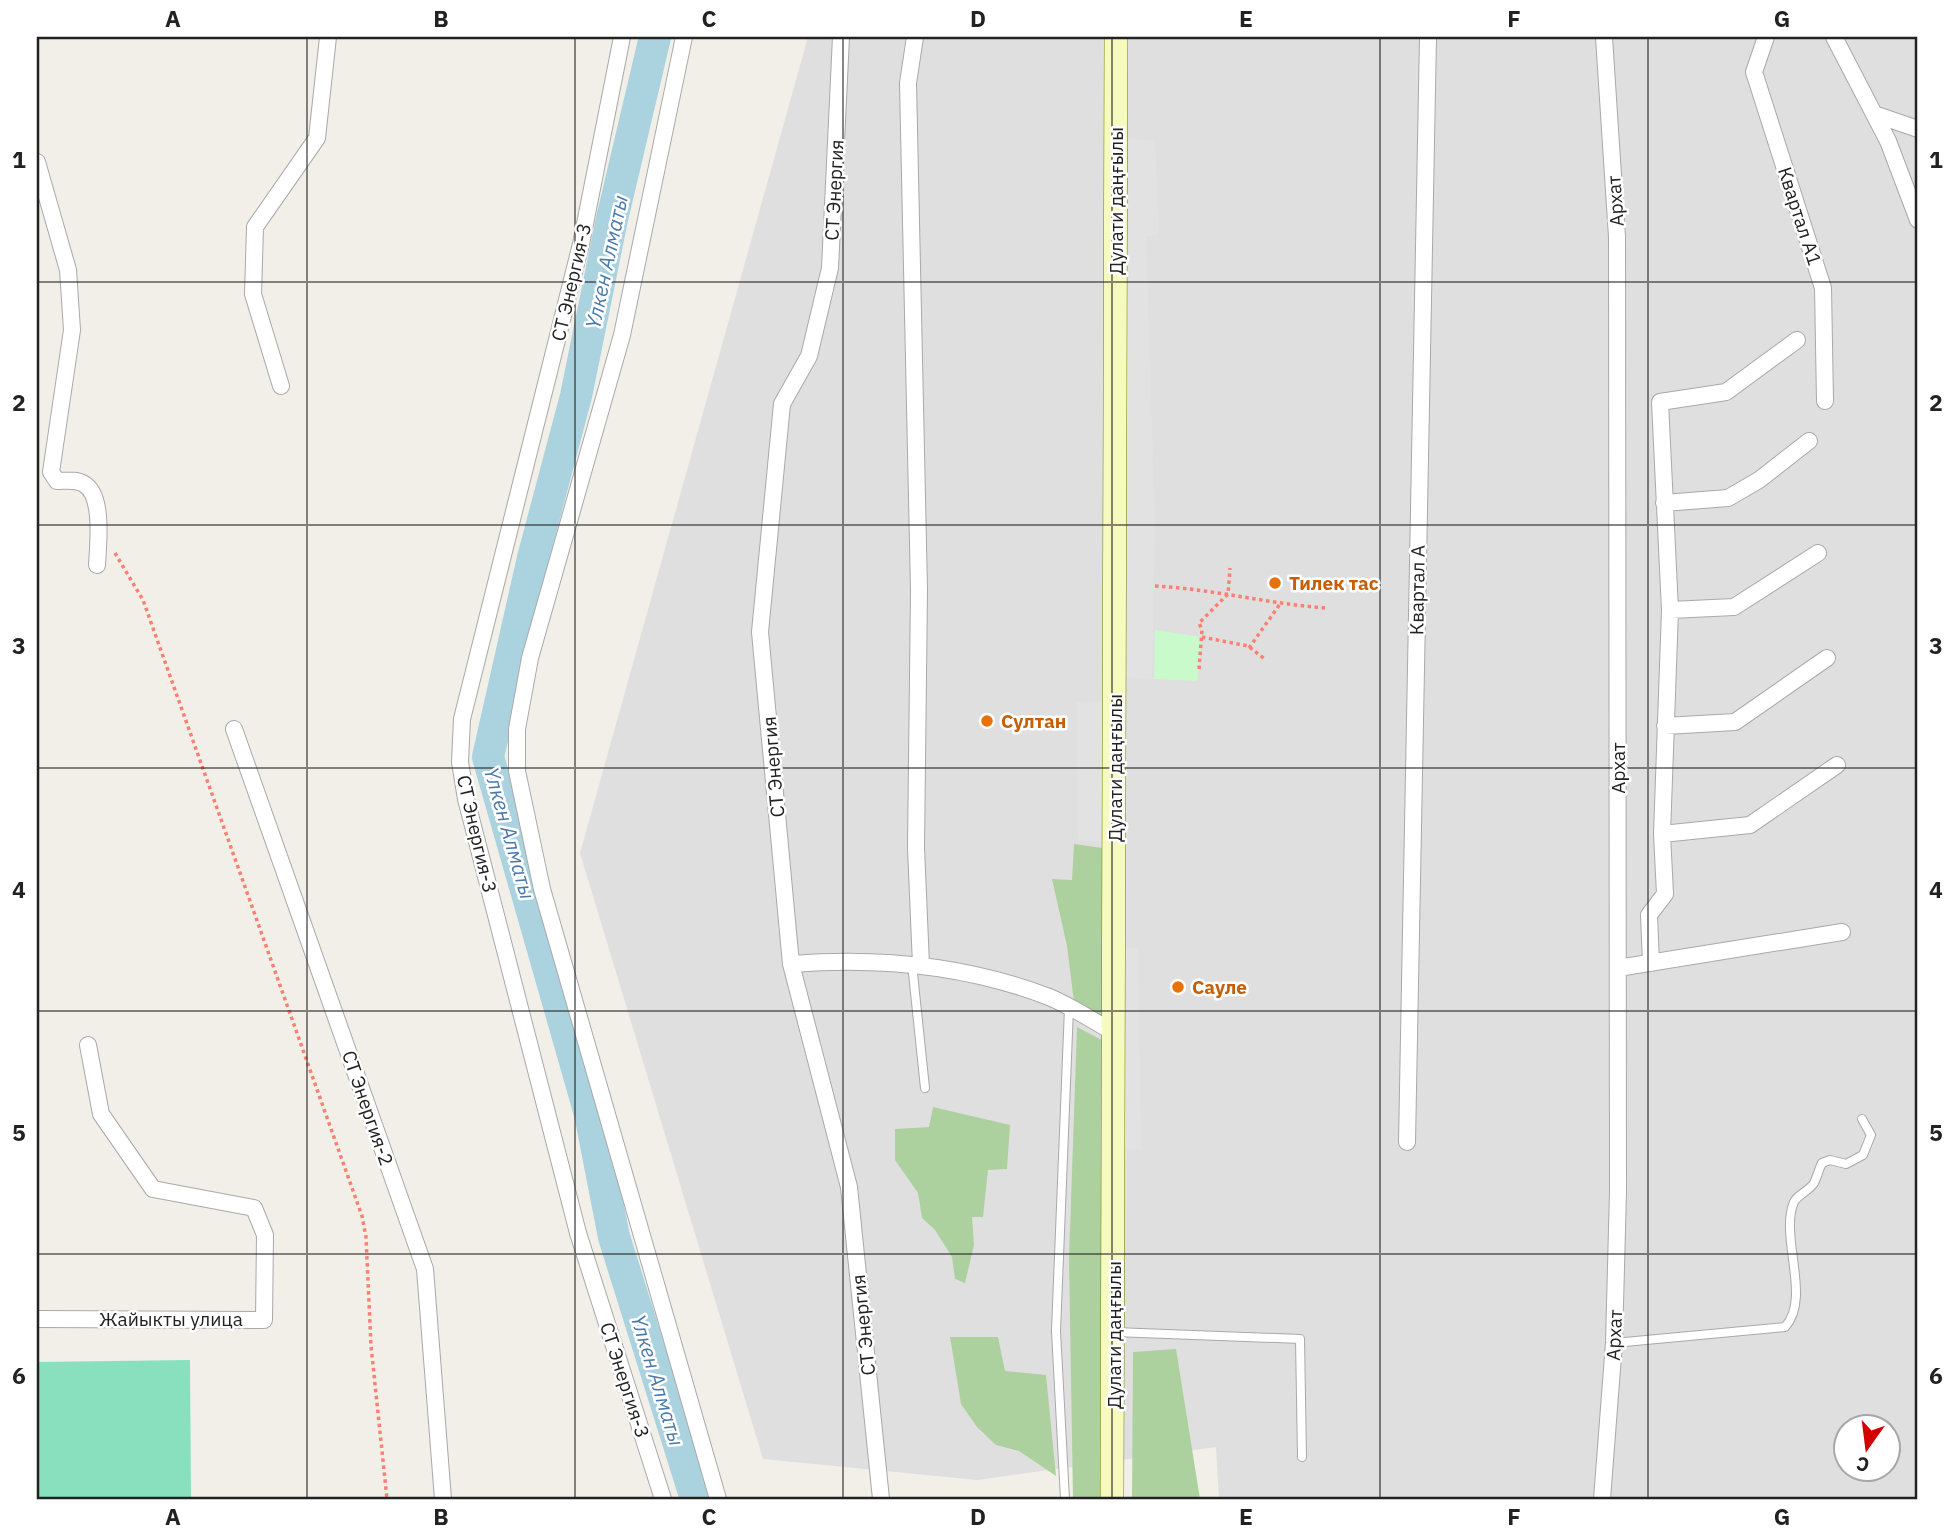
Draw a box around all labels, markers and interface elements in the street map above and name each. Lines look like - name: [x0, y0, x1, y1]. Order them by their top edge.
- text: A: [165, 3, 181, 33]
- text: B: [433, 3, 449, 33]
- text: C: [702, 3, 717, 33]
- text: D: [970, 3, 986, 33]
- text: E: [1239, 3, 1253, 33]
- text: F: [1507, 3, 1521, 33]
- text: G: [1774, 3, 1790, 33]
- street label: Дулати даңғылы: [1104, 127, 1128, 275]
- street label: СТ Энергия: [819, 139, 849, 241]
- text: 1: [12, 144, 26, 174]
- text: 1: [1929, 144, 1943, 174]
- street label: Квартал А1: [1773, 164, 1827, 268]
- street label: Архат: [1601, 175, 1629, 227]
- water label: Үлкен Алматы: [578, 193, 634, 331]
- street label: СТ Энергия-3: [546, 221, 596, 343]
- text: 2: [12, 387, 26, 417]
- text: 2: [1929, 387, 1943, 417]
- street label: Квартал А: [1404, 545, 1430, 635]
- place label: Тилек тас: [1289, 571, 1379, 595]
- marker: Тилек тас: [1267, 575, 1283, 591]
- text: 3: [12, 630, 26, 660]
- text: 3: [1929, 630, 1943, 660]
- street label: Дулати даңғылы: [1103, 694, 1127, 842]
- place label: Султан: [1001, 709, 1066, 733]
- marker: Султан: [979, 713, 995, 729]
- street label: СТ Энергия: [757, 716, 789, 818]
- street label: Архат: [1606, 742, 1630, 794]
- water label: Үлкен Алматы: [478, 764, 542, 902]
- street label: СТ Энергия-3: [452, 773, 502, 895]
- text: 4: [12, 874, 26, 904]
- text: 4: [1929, 874, 1943, 904]
- place label: Сауле: [1192, 975, 1247, 999]
- marker: Сауле: [1170, 979, 1186, 995]
- street label: СТ Энергия-2: [337, 1047, 399, 1169]
- text: 5: [12, 1117, 26, 1147]
- text: 5: [1929, 1117, 1943, 1147]
- street label: Дулати даңғылы: [1102, 1261, 1126, 1409]
- street label: СТ Энергия: [846, 1273, 880, 1377]
- street label: Жайыкты улица: [99, 1307, 243, 1331]
- street label: Архат: [1601, 1309, 1627, 1361]
- water label: Үлкен Алматы: [625, 1311, 691, 1449]
- street label: СТ Энергия-3: [595, 1319, 655, 1441]
- text: 6: [12, 1360, 26, 1390]
- text: 6: [1929, 1360, 1943, 1390]
- north arrow: [1832, 1414, 1902, 1484]
- text: С: [1854, 1451, 1872, 1478]
- text: A: [165, 1501, 181, 1531]
- text: B: [433, 1501, 449, 1531]
- text: C: [702, 1501, 717, 1531]
- text: D: [970, 1501, 986, 1531]
- text: E: [1239, 1501, 1253, 1531]
- text: F: [1507, 1501, 1521, 1531]
- text: G: [1774, 1501, 1790, 1531]

